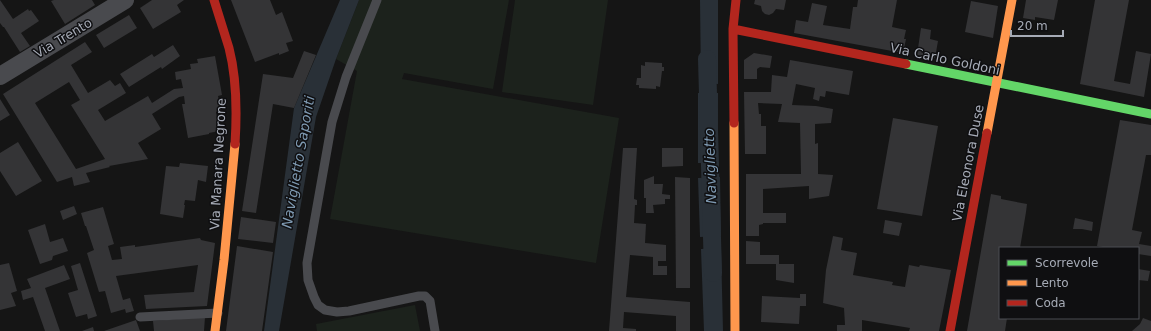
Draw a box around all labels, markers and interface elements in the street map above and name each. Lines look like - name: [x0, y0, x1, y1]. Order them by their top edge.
- scale bar: [1011, 12, 1063, 38]
- street label: Via Trento: [31, 15, 95, 61]
- text: 20 m: [1017, 19, 1048, 33]
- street label: Via Carlo Goldoni: [889, 40, 1001, 78]
- water label: Naviglietto Saporiti: [278, 94, 318, 230]
- street label: Via Manara Negrone: [207, 98, 229, 230]
- street label: Via Eleonora Duse: [949, 103, 987, 223]
- water label: Naviglietto: [701, 128, 719, 204]
- legend: [999, 247, 1139, 319]
- text: Scorrevole: [1035, 256, 1099, 270]
- text: Lento: [1035, 276, 1069, 290]
- text: Coda: [1035, 296, 1066, 310]

